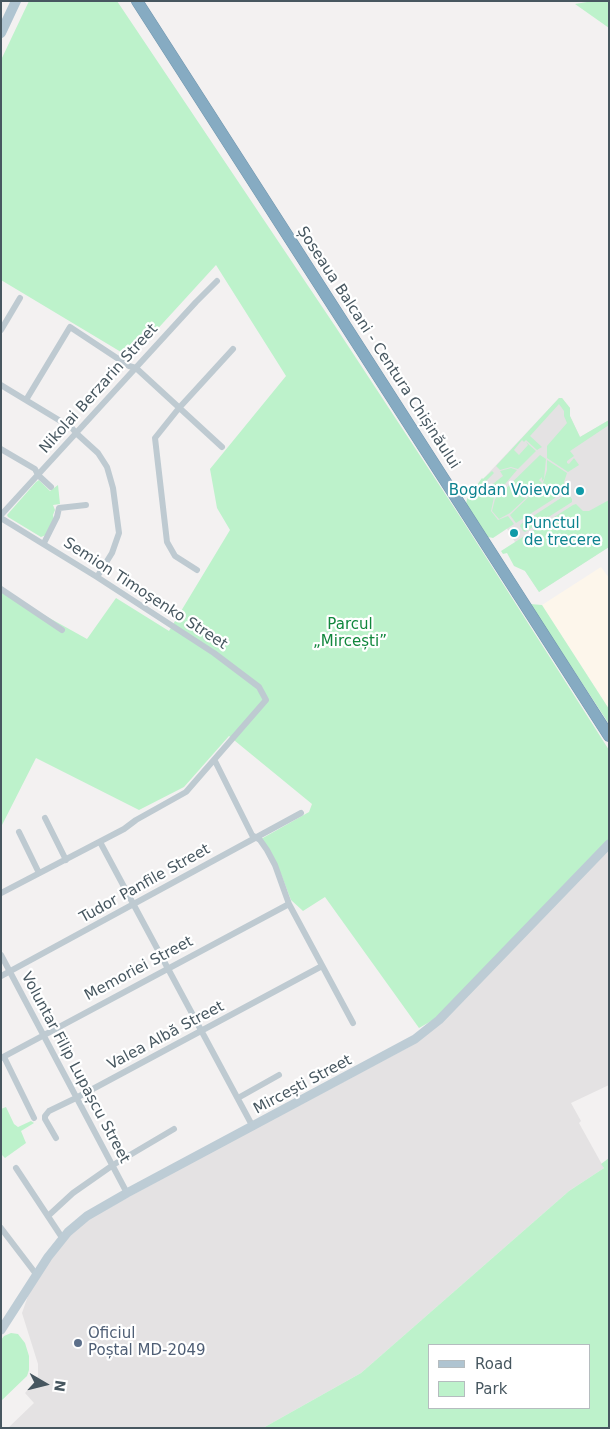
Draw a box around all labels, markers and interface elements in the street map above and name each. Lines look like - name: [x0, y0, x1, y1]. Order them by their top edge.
- street label: Șoseaua Balcani - Centura Chișinăului: [293, 224, 463, 472]
- street label: Nikolai Berzarin Street: [36, 321, 162, 457]
- place label: Bogdan Voievod: [449, 482, 570, 500]
- marker: Bogdan Voievod: [574, 485, 586, 497]
- place label: Punctul de trecere: [524, 515, 601, 550]
- marker: Punctul de trecere: [508, 527, 520, 539]
- street label: Semion Timoșenko Street: [60, 534, 230, 654]
- park label: Parcul „Mircești”: [313, 616, 387, 651]
- street label: Tudor Panfile Street: [77, 841, 213, 927]
- street label: Memoriei Street: [82, 933, 196, 1005]
- street label: Voluntar Filip Lupașcu Street: [17, 969, 133, 1167]
- street label: Valea Albă Street: [105, 998, 227, 1074]
- street label: Mircești Street: [251, 1052, 355, 1118]
- place label: Oficiul Poștal MD-2049: [88, 1325, 206, 1360]
- marker: Oficiul Poștal MD-2049: [72, 1337, 84, 1349]
- legend: [428, 1344, 590, 1409]
- text: Road: [475, 1355, 513, 1373]
- north arrow: [20, 1359, 70, 1409]
- text: N: [51, 1379, 69, 1393]
- text: Park: [475, 1380, 507, 1398]

